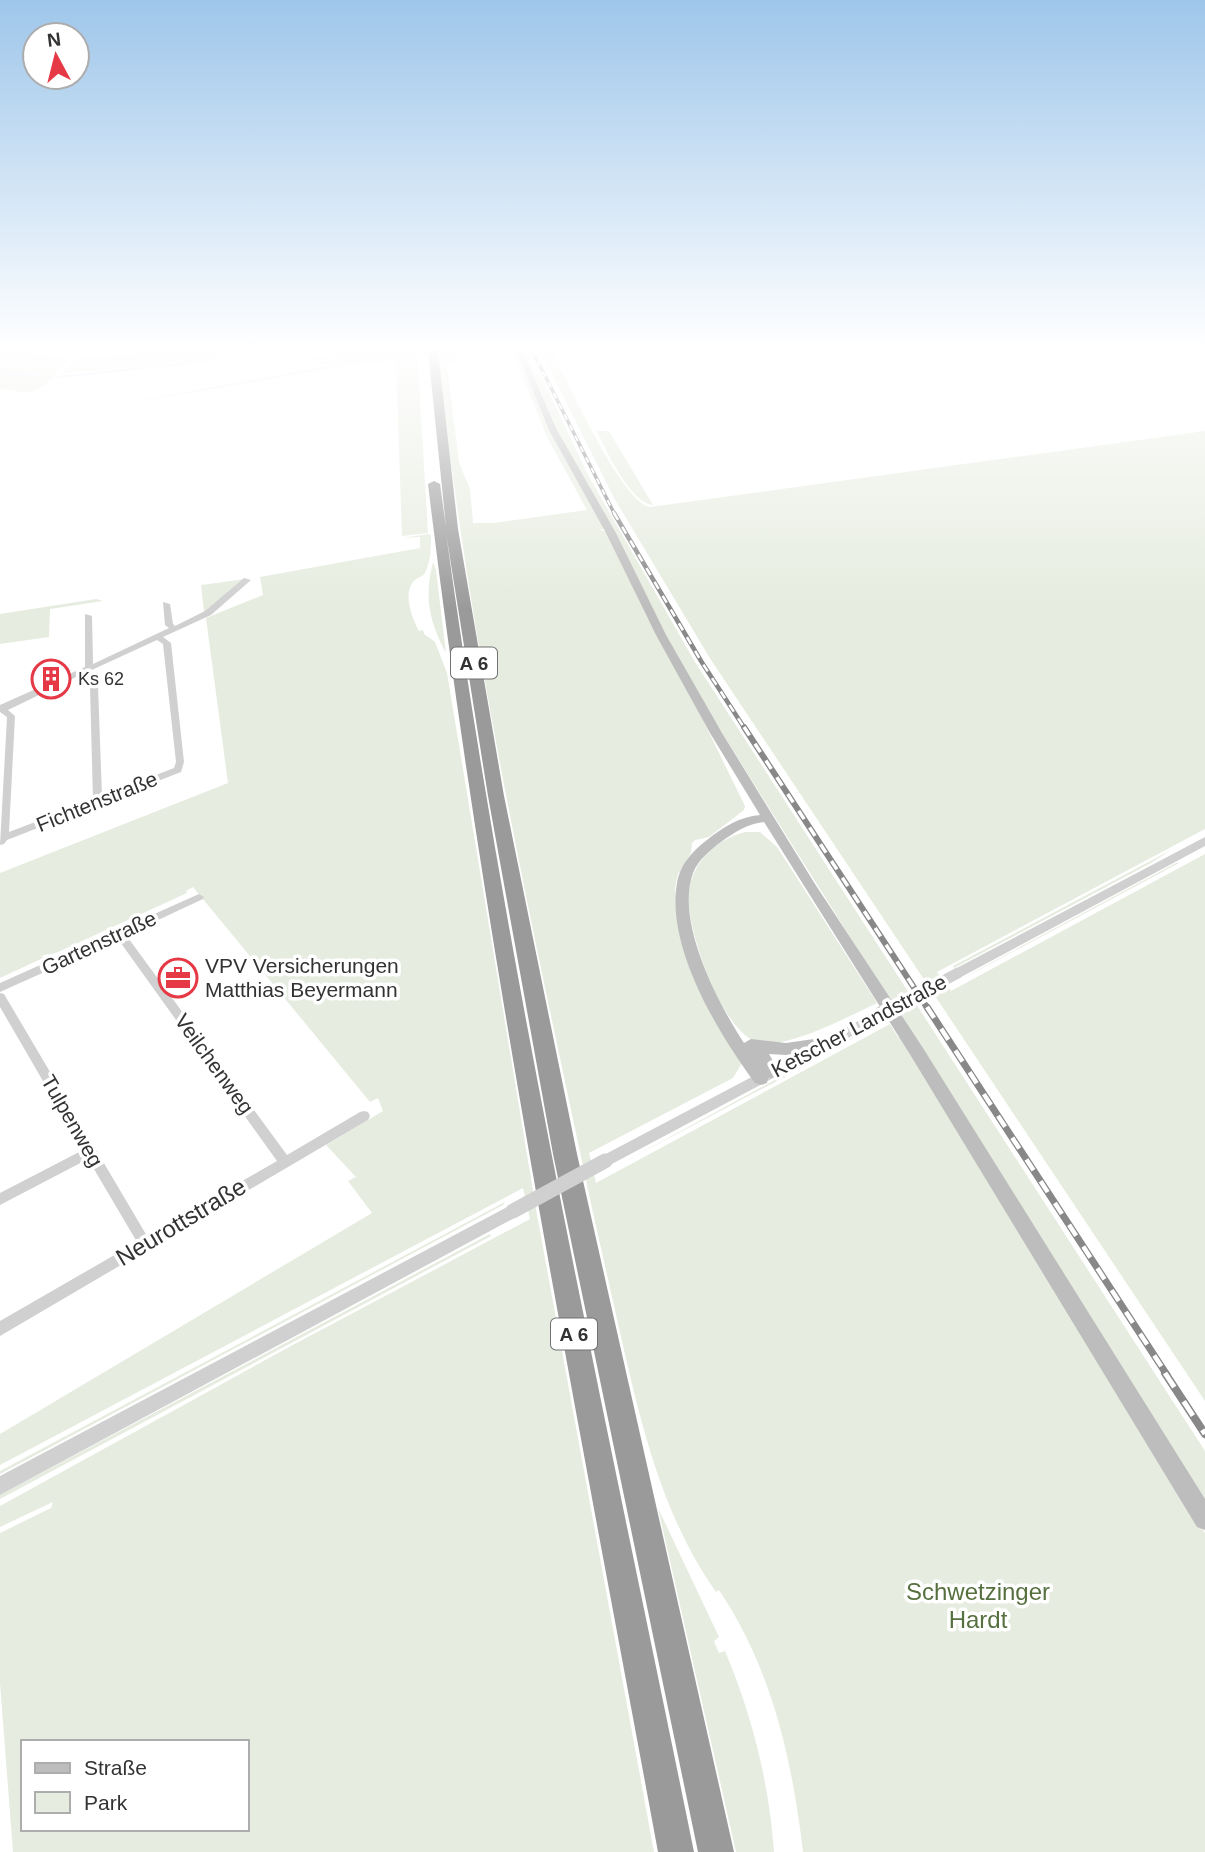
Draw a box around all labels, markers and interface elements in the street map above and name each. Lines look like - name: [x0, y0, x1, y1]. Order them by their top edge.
- north arrow: [21, 21, 91, 91]
- text: N: [46, 28, 62, 51]
- road number: A 6: [451, 648, 497, 678]
- building icon: Ks 62: [30, 658, 72, 700]
- place label: Ks 62: [78, 669, 124, 689]
- street label: Fichtenstraße: [33, 767, 161, 836]
- street label: Gartenstraße: [38, 906, 160, 979]
- place label: VPV Versicherungen Matthias Beyermann: [205, 954, 399, 1001]
- office icon: VPV Versicherungen Matthias Beyermann: [157, 957, 199, 999]
- street label: Ketscher Landstraße: [767, 970, 950, 1081]
- street label: Veilchenweg: [170, 1009, 258, 1118]
- street label: Tulpenweg: [37, 1071, 108, 1171]
- street label: Neurottstraße: [111, 1172, 251, 1271]
- road number: A 6: [551, 1318, 597, 1350]
- park label: Schwetzinger Hardt: [906, 1578, 1050, 1633]
- legend: [21, 1740, 248, 1831]
- text: Straße: [84, 1756, 147, 1779]
- text: Park: [84, 1791, 128, 1814]

